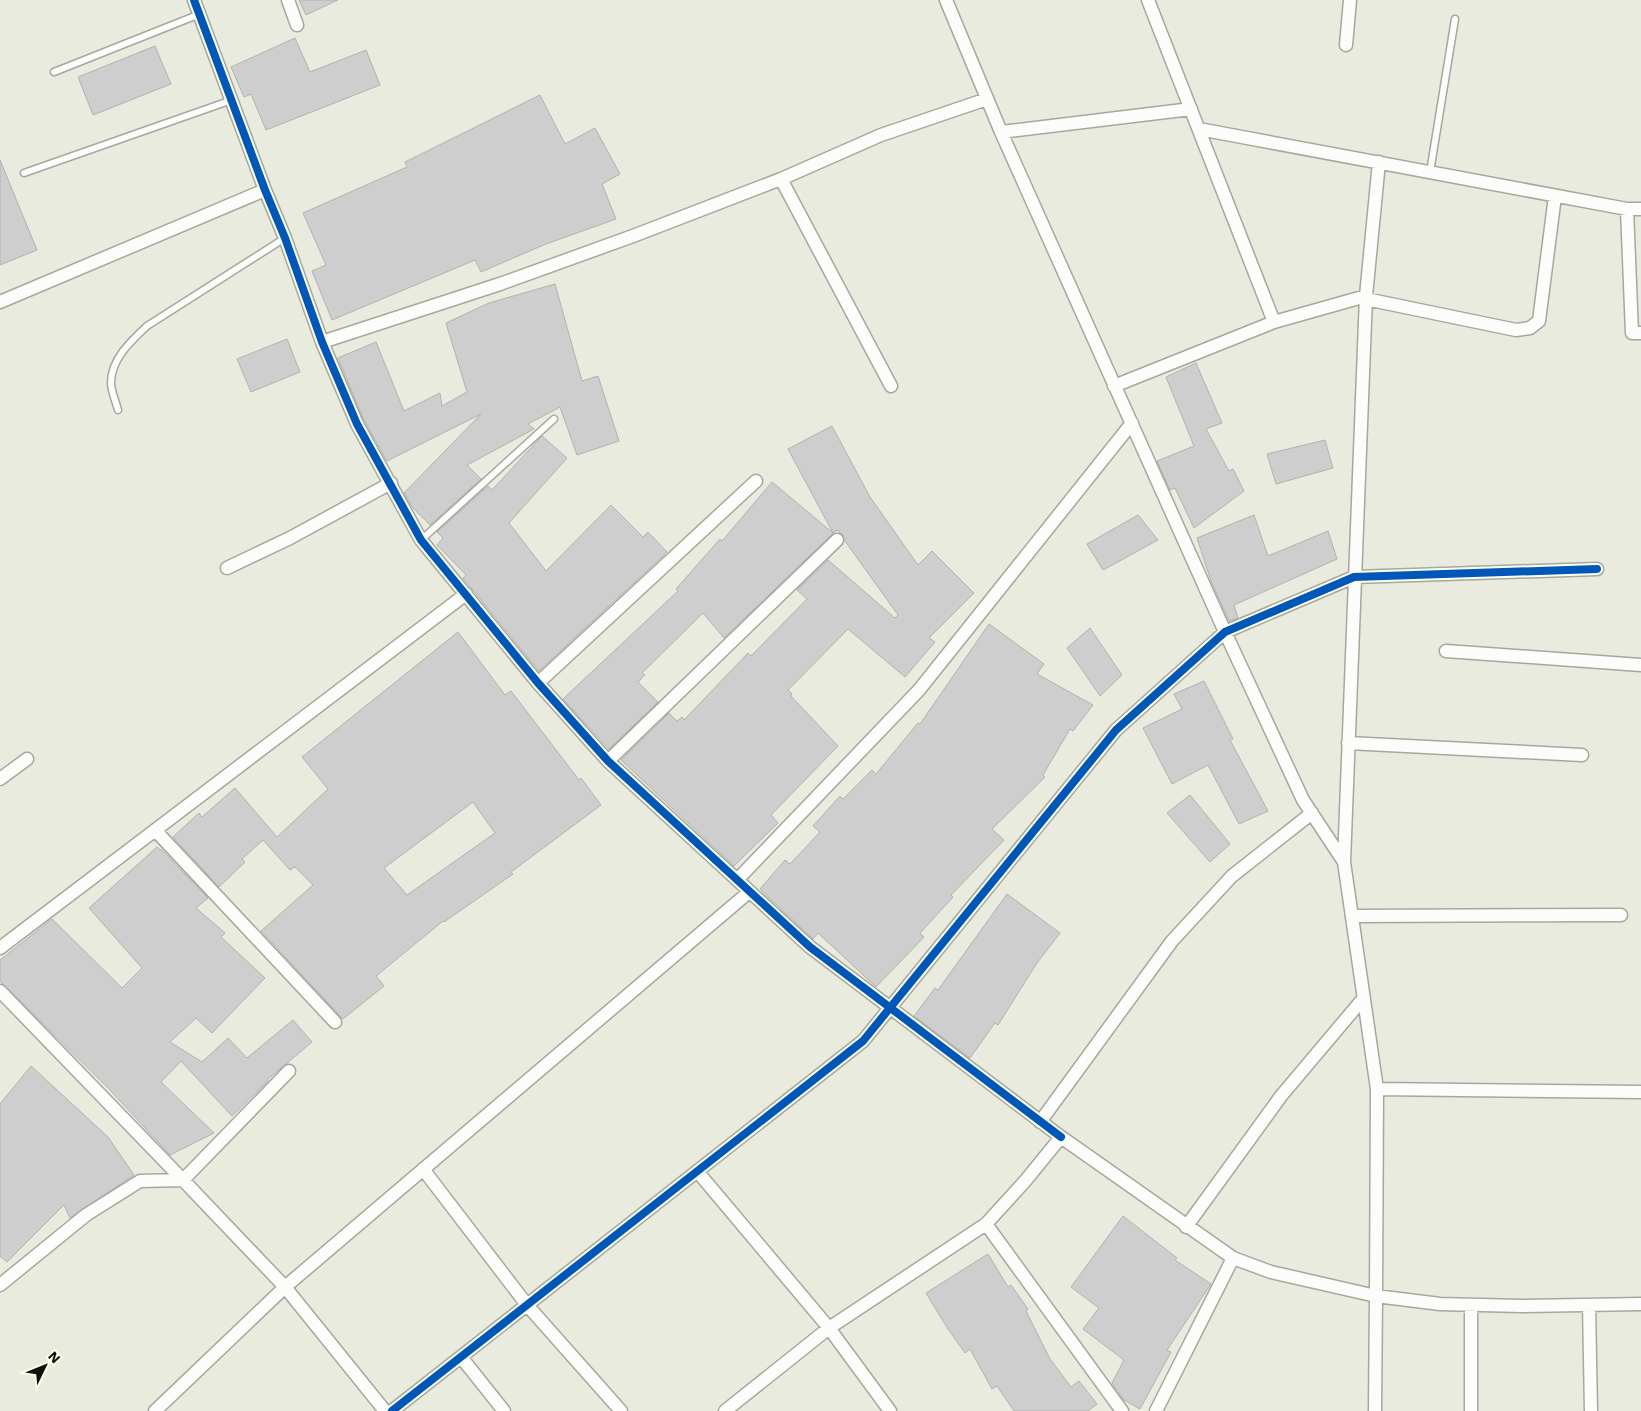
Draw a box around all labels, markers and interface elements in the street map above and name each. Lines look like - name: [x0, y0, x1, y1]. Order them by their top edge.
- north arrow: [20, 1341, 70, 1391]
- text: N: [45, 1348, 64, 1366]

